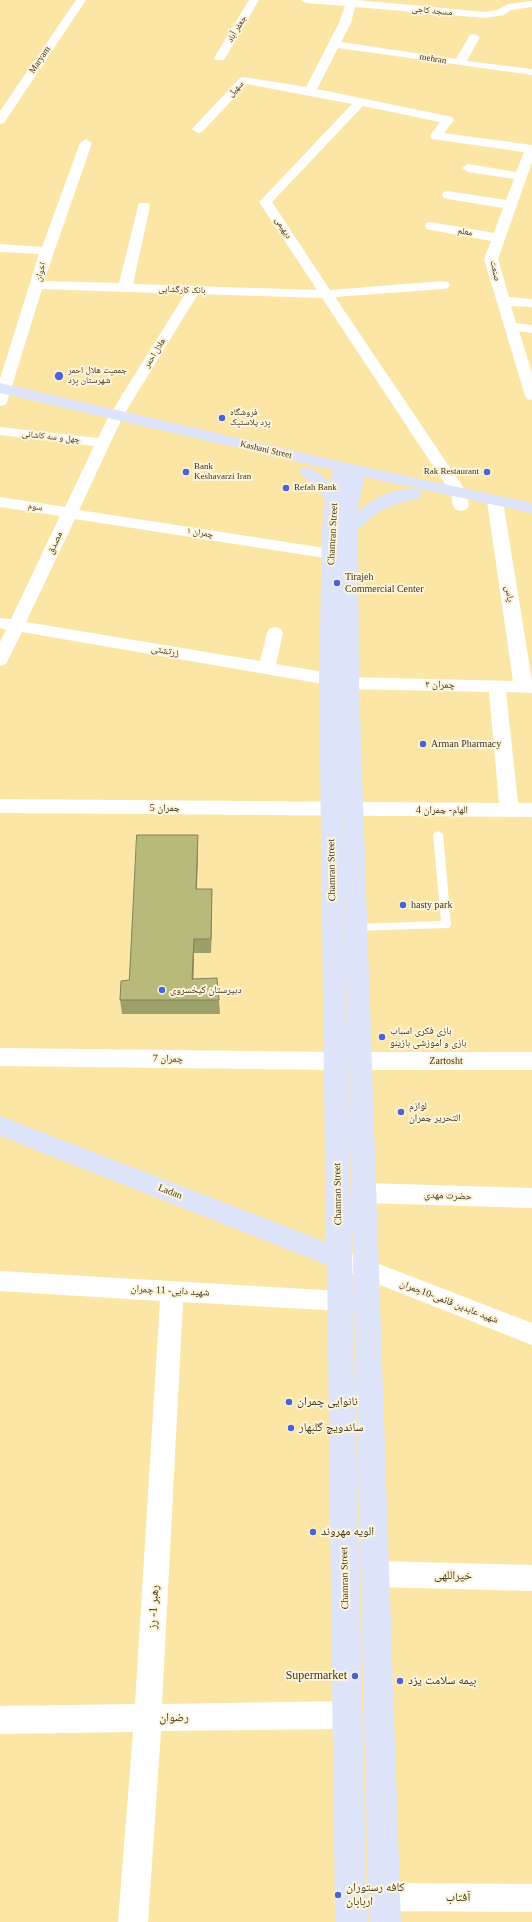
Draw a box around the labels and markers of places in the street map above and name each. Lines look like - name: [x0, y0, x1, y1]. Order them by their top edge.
- place label: جمعیت هلال احمر شهرستان یزد: [68, 366, 127, 387]
- marker: جمعیت هلال احمر شهرستان یزد: [53, 370, 65, 382]
- place label: فروشگاه یزد پلاستیک: [230, 408, 271, 429]
- marker: فروشگاه یزد پلاستیک: [217, 413, 227, 423]
- place label: Bank Keshavarzi Iran: [194, 462, 251, 483]
- marker: Bank Keshavarzi Iran: [181, 467, 191, 477]
- place label: Rak Restaurant: [424, 467, 479, 477]
- marker: Rak Restaurant: [482, 467, 492, 477]
- marker: Refah Bank: [281, 483, 291, 493]
- place label: Refah Bank: [294, 483, 337, 493]
- place label: Tirajeh Commercial Center: [345, 571, 424, 594]
- marker: Tirajeh Commercial Center: [332, 578, 342, 588]
- place label: Arman Pharmacy: [431, 738, 501, 750]
- marker: Arman Pharmacy: [418, 739, 428, 749]
- place label: hasty park: [411, 899, 452, 911]
- marker: hasty park: [398, 900, 408, 910]
- place label: دبیرستان کیخسروی: [170, 984, 242, 996]
- marker: دبیرستان کیخسروی: [157, 985, 167, 995]
- place label: بازی فکری اسباب بازی و اموزشی بازینو: [390, 1025, 467, 1048]
- marker: بازی فکری اسباب بازی و اموزشی بازینو: [377, 1032, 387, 1042]
- place label: لوازم التحریر چمران: [409, 1100, 461, 1124]
- marker: لوازم التحریر چمران: [396, 1107, 406, 1117]
- place label: نانوایی چمران: [297, 1395, 358, 1409]
- marker: نانوایی چمران: [284, 1397, 294, 1407]
- place label: ساندویچ گلبهار: [299, 1421, 363, 1435]
- marker: ساندویچ گلبهار: [286, 1423, 296, 1433]
- place label: الویه مهروند: [321, 1525, 374, 1539]
- marker: الویه مهروند: [308, 1527, 318, 1537]
- place label: Supermarket: [286, 1669, 347, 1683]
- marker: Supermarket: [350, 1671, 360, 1681]
- place label: بيمه سلامت يزد: [408, 1674, 476, 1688]
- marker: بيمه سلامت يزد: [395, 1676, 405, 1686]
- place label: کافه رستوران اربابان: [346, 1881, 404, 1909]
- marker: کافه رستوران اربابان: [333, 1890, 343, 1900]

